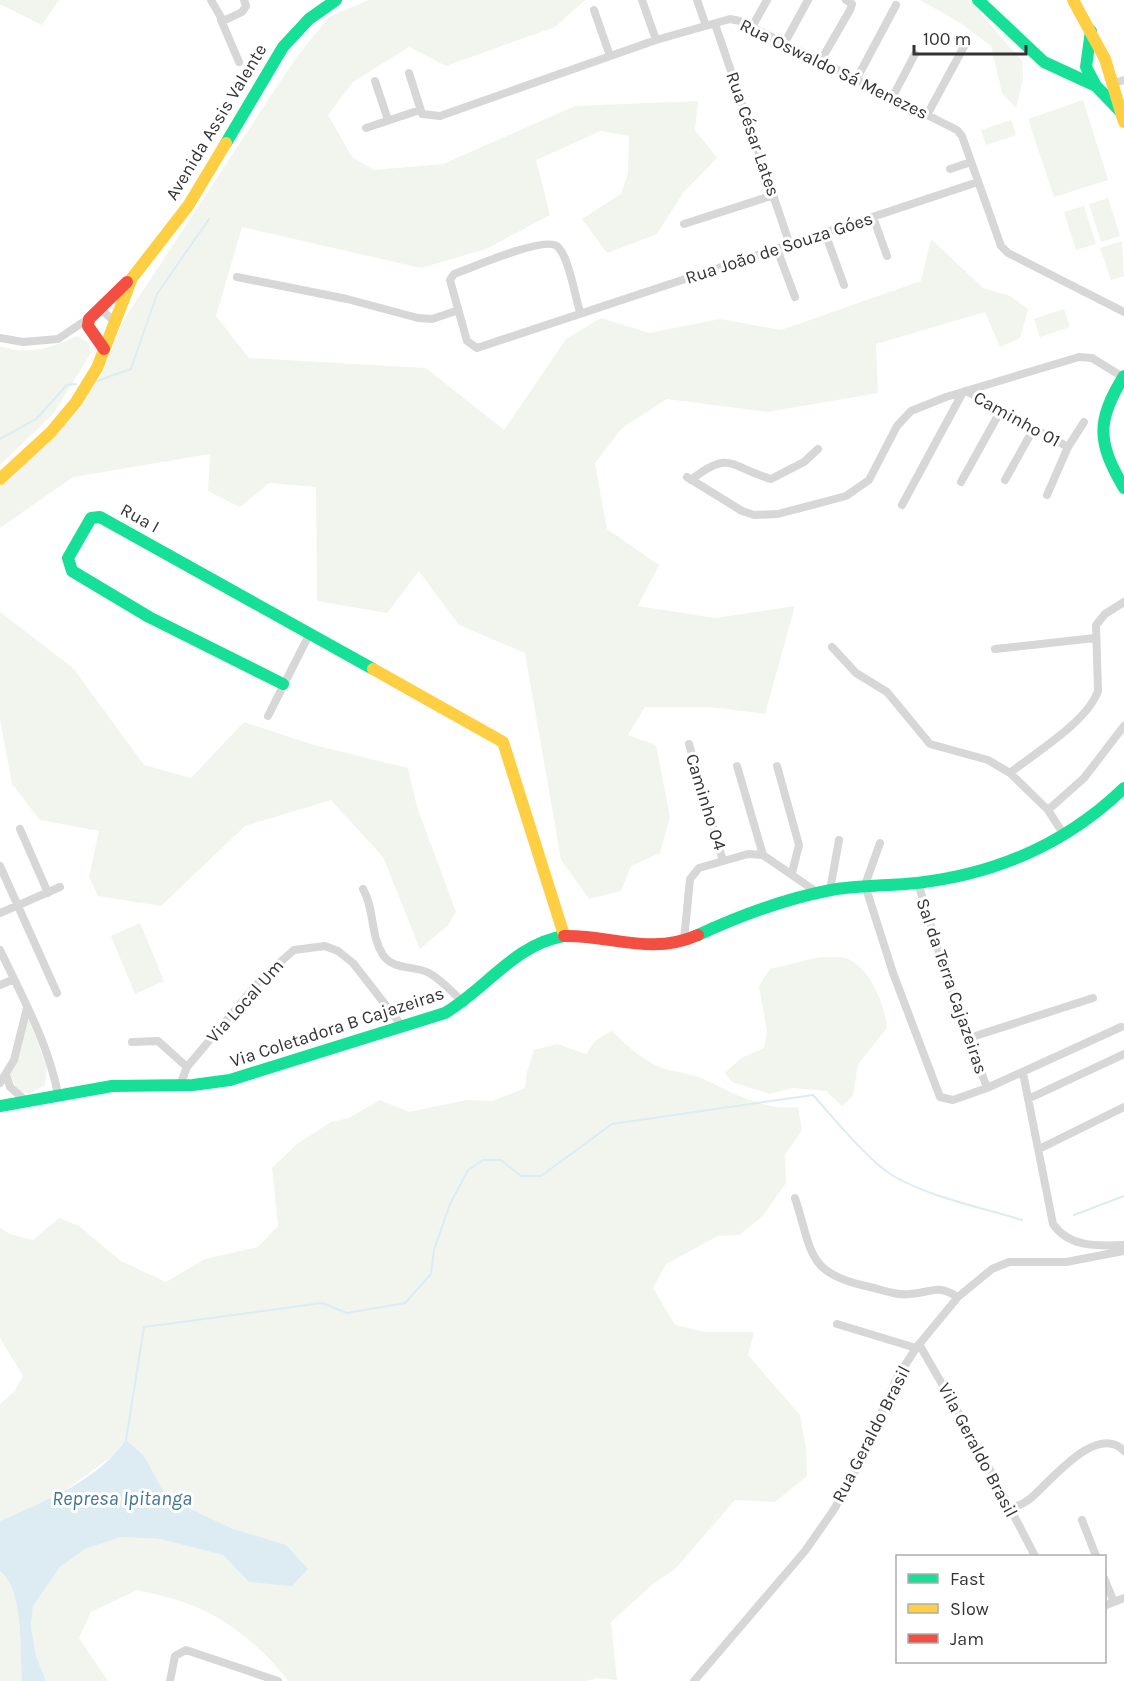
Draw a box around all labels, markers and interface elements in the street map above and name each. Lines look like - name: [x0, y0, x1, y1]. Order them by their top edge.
- street label: Rua Oswaldo Sá Menezes: [736, 14, 932, 124]
- scale bar: [914, 18, 1026, 56]
- text: 100 m: [923, 28, 971, 50]
- street label: Avenida Assis Valente: [161, 40, 271, 204]
- street label: Rua César Lates: [721, 69, 785, 199]
- street label: Rua João de Souza Góes: [682, 207, 876, 289]
- street label: Caminho 01: [970, 386, 1064, 452]
- street label: Rua I: [117, 498, 163, 538]
- street label: Caminho 04: [681, 751, 731, 853]
- street label: Sal da Terra Cajazeiras: [912, 895, 992, 1077]
- street label: Via Local Um: [202, 955, 288, 1047]
- street label: Via Coletadora B Cajazeiras: [227, 982, 447, 1072]
- street label: Rua Geraldo Brasil: [827, 1362, 915, 1506]
- street label: Vila Geraldo Brasil: [933, 1379, 1023, 1521]
- water label: Represa Ipitanga: [52, 1487, 192, 1510]
- legend: [896, 1555, 1106, 1663]
- text: Fast: [950, 1568, 985, 1590]
- text: Slow: [950, 1598, 989, 1620]
- text: Jam: [950, 1628, 984, 1650]

